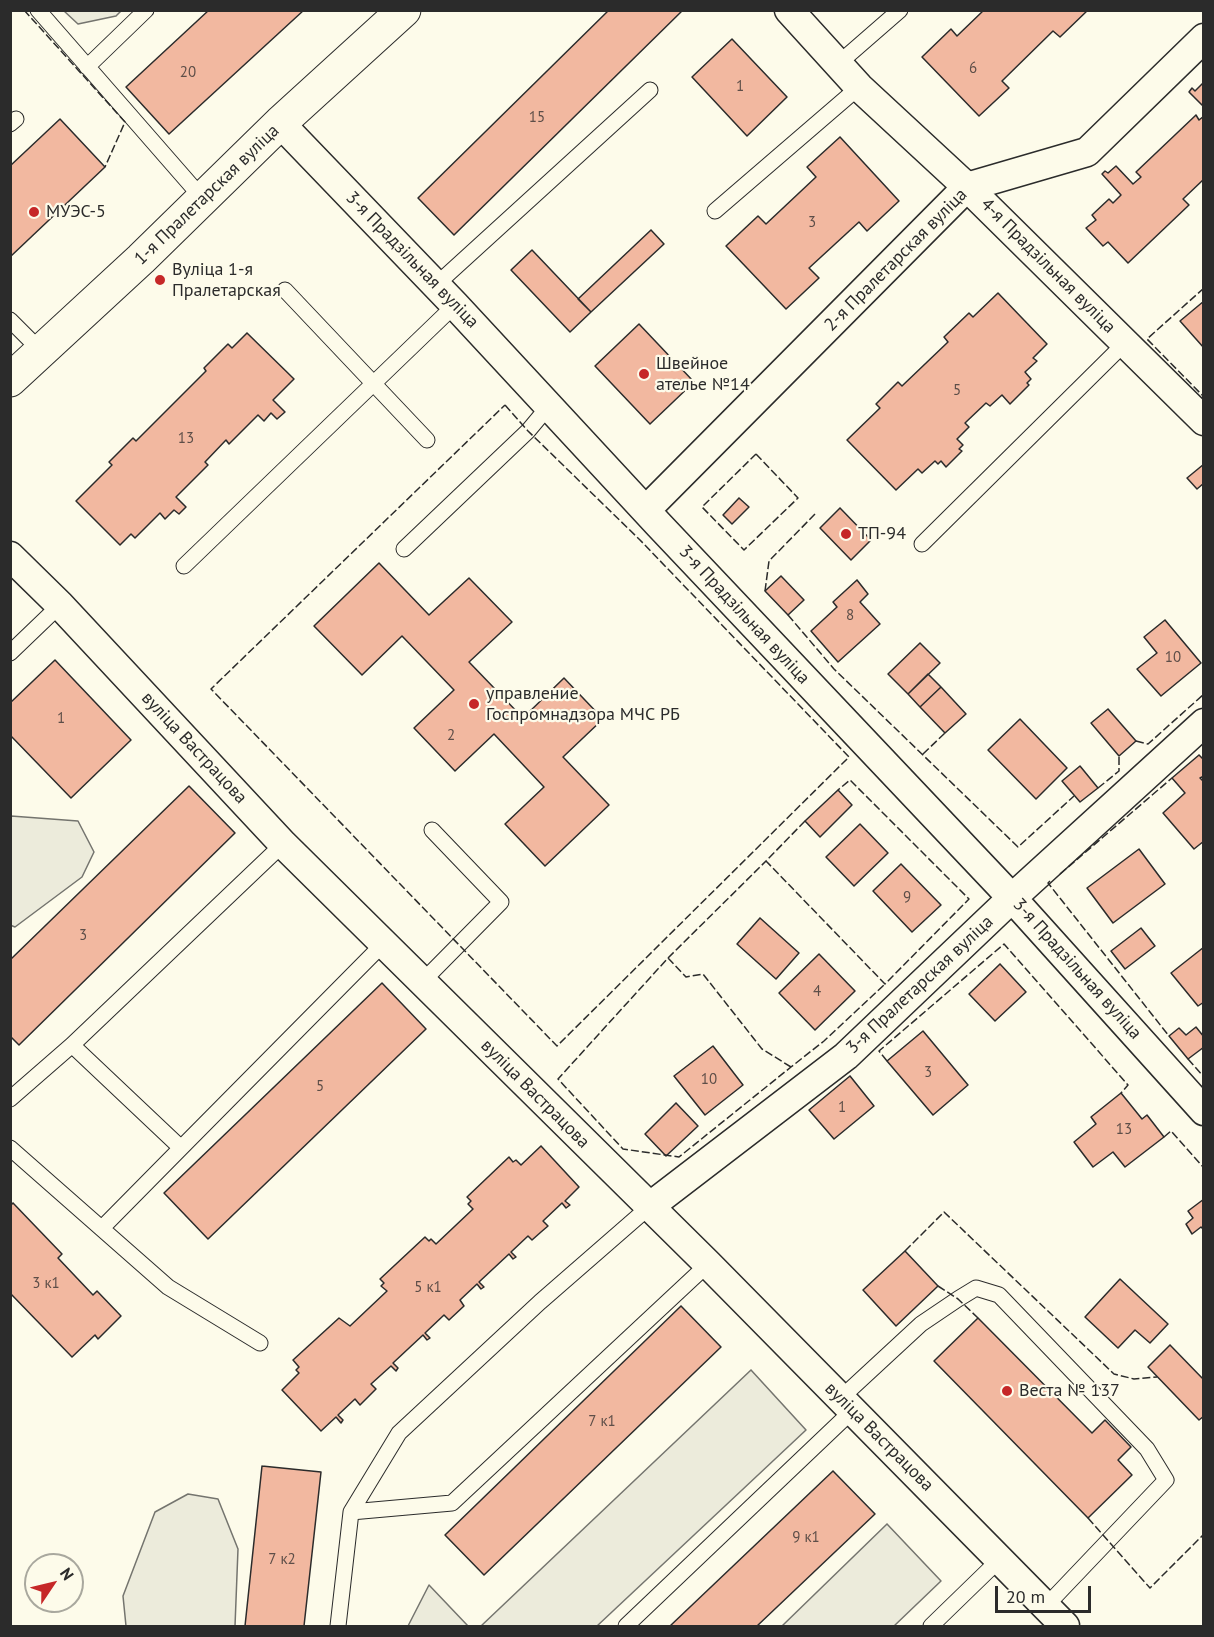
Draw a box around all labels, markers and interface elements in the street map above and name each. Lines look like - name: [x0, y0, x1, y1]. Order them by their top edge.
- house number: 6: [969, 60, 977, 78]
- house number: 20: [180, 64, 196, 82]
- house number: 1: [736, 78, 744, 96]
- house number: 15: [529, 109, 545, 127]
- street label: 1-я Пралетарская вуліца: [130, 120, 284, 270]
- street label: 2-я Пралетарская вуліца: [820, 184, 972, 336]
- street label: 3-я Прадзільная вуліца: [341, 187, 483, 333]
- street label: 4-я Прадзільная вуліца: [976, 194, 1120, 338]
- place label: МУЭС-5: [46, 201, 106, 223]
- marker: МУЭС-5: [27, 205, 41, 219]
- house number: 3: [808, 214, 816, 232]
- place label: Вуліца 1-я Пралетарская: [172, 259, 281, 302]
- marker: Вуліца 1-я Пралетарская: [153, 273, 167, 287]
- place label: Швейное ателье №14: [656, 353, 750, 395]
- marker: Швейное ателье №14: [637, 367, 651, 381]
- house number: 5: [953, 382, 961, 400]
- house number: 13: [178, 430, 194, 448]
- place label: ТП-94: [858, 523, 906, 545]
- marker: ТП-94: [839, 527, 853, 541]
- street label: 3-я Прадзільная вуліца: [674, 541, 814, 689]
- house number: 8: [846, 607, 854, 625]
- house number: 10: [1165, 649, 1181, 667]
- place label: управление Госпромнадзора МЧС РБ: [486, 683, 680, 726]
- street label: вуліца Вастрацова: [137, 688, 251, 808]
- marker: управление Госпромнадзора МЧС РБ: [467, 697, 481, 711]
- house number: 1: [57, 710, 65, 728]
- house number: 2: [447, 727, 455, 745]
- house number: 9: [903, 889, 911, 907]
- street label: 3-я Прадзільная вуліца: [1008, 894, 1146, 1044]
- street label: 3-я Пралетарская вуліца: [842, 911, 998, 1059]
- house number: 3: [79, 927, 87, 945]
- house number: 4: [813, 983, 821, 1001]
- street label: вуліца Вастрацова: [476, 1035, 594, 1153]
- house number: 3: [924, 1064, 932, 1082]
- house number: 10: [701, 1071, 717, 1089]
- house number: 5: [316, 1078, 324, 1096]
- house number: 1: [838, 1099, 846, 1117]
- house number: 13: [1116, 1121, 1132, 1139]
- house number: 3 к1: [32, 1275, 60, 1293]
- house number: 5 к1: [414, 1279, 442, 1297]
- street label: вуліца Вастрацова: [820, 1378, 938, 1496]
- place label: Веста № 137: [1019, 1380, 1120, 1402]
- marker: Веста № 137: [1000, 1384, 1014, 1398]
- house number: 7 к1: [588, 1413, 616, 1431]
- house number: 9 к1: [792, 1529, 820, 1547]
- house number: 7 к2: [268, 1551, 296, 1569]
- north arrow: [24, 1553, 84, 1613]
- text: N: [56, 1564, 78, 1584]
- scale bar: [998, 1574, 1094, 1612]
- text: 20 m: [1006, 1585, 1045, 1608]

